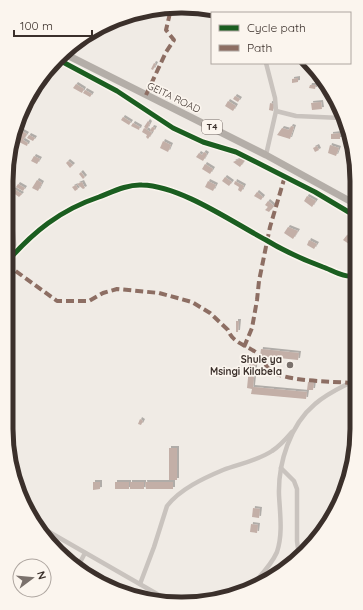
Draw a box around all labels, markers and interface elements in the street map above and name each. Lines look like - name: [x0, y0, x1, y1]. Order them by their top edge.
- scale bar: [14, 12, 92, 38]
- legend: [211, 12, 351, 64]
- text: 100 m: [20, 18, 53, 33]
- text: Cycle path: [247, 20, 306, 35]
- text: Path: [247, 40, 272, 55]
- street label: GEITA ROAD: [145, 79, 203, 116]
- road number: T4: [202, 120, 222, 134]
- place label: Shule ya Msingi Kilabela: [210, 353, 282, 378]
- marker: Shule ya Msingi Kilabela: [285, 360, 295, 370]
- north arrow: [12, 558, 52, 598]
- text: N: [34, 569, 49, 581]

